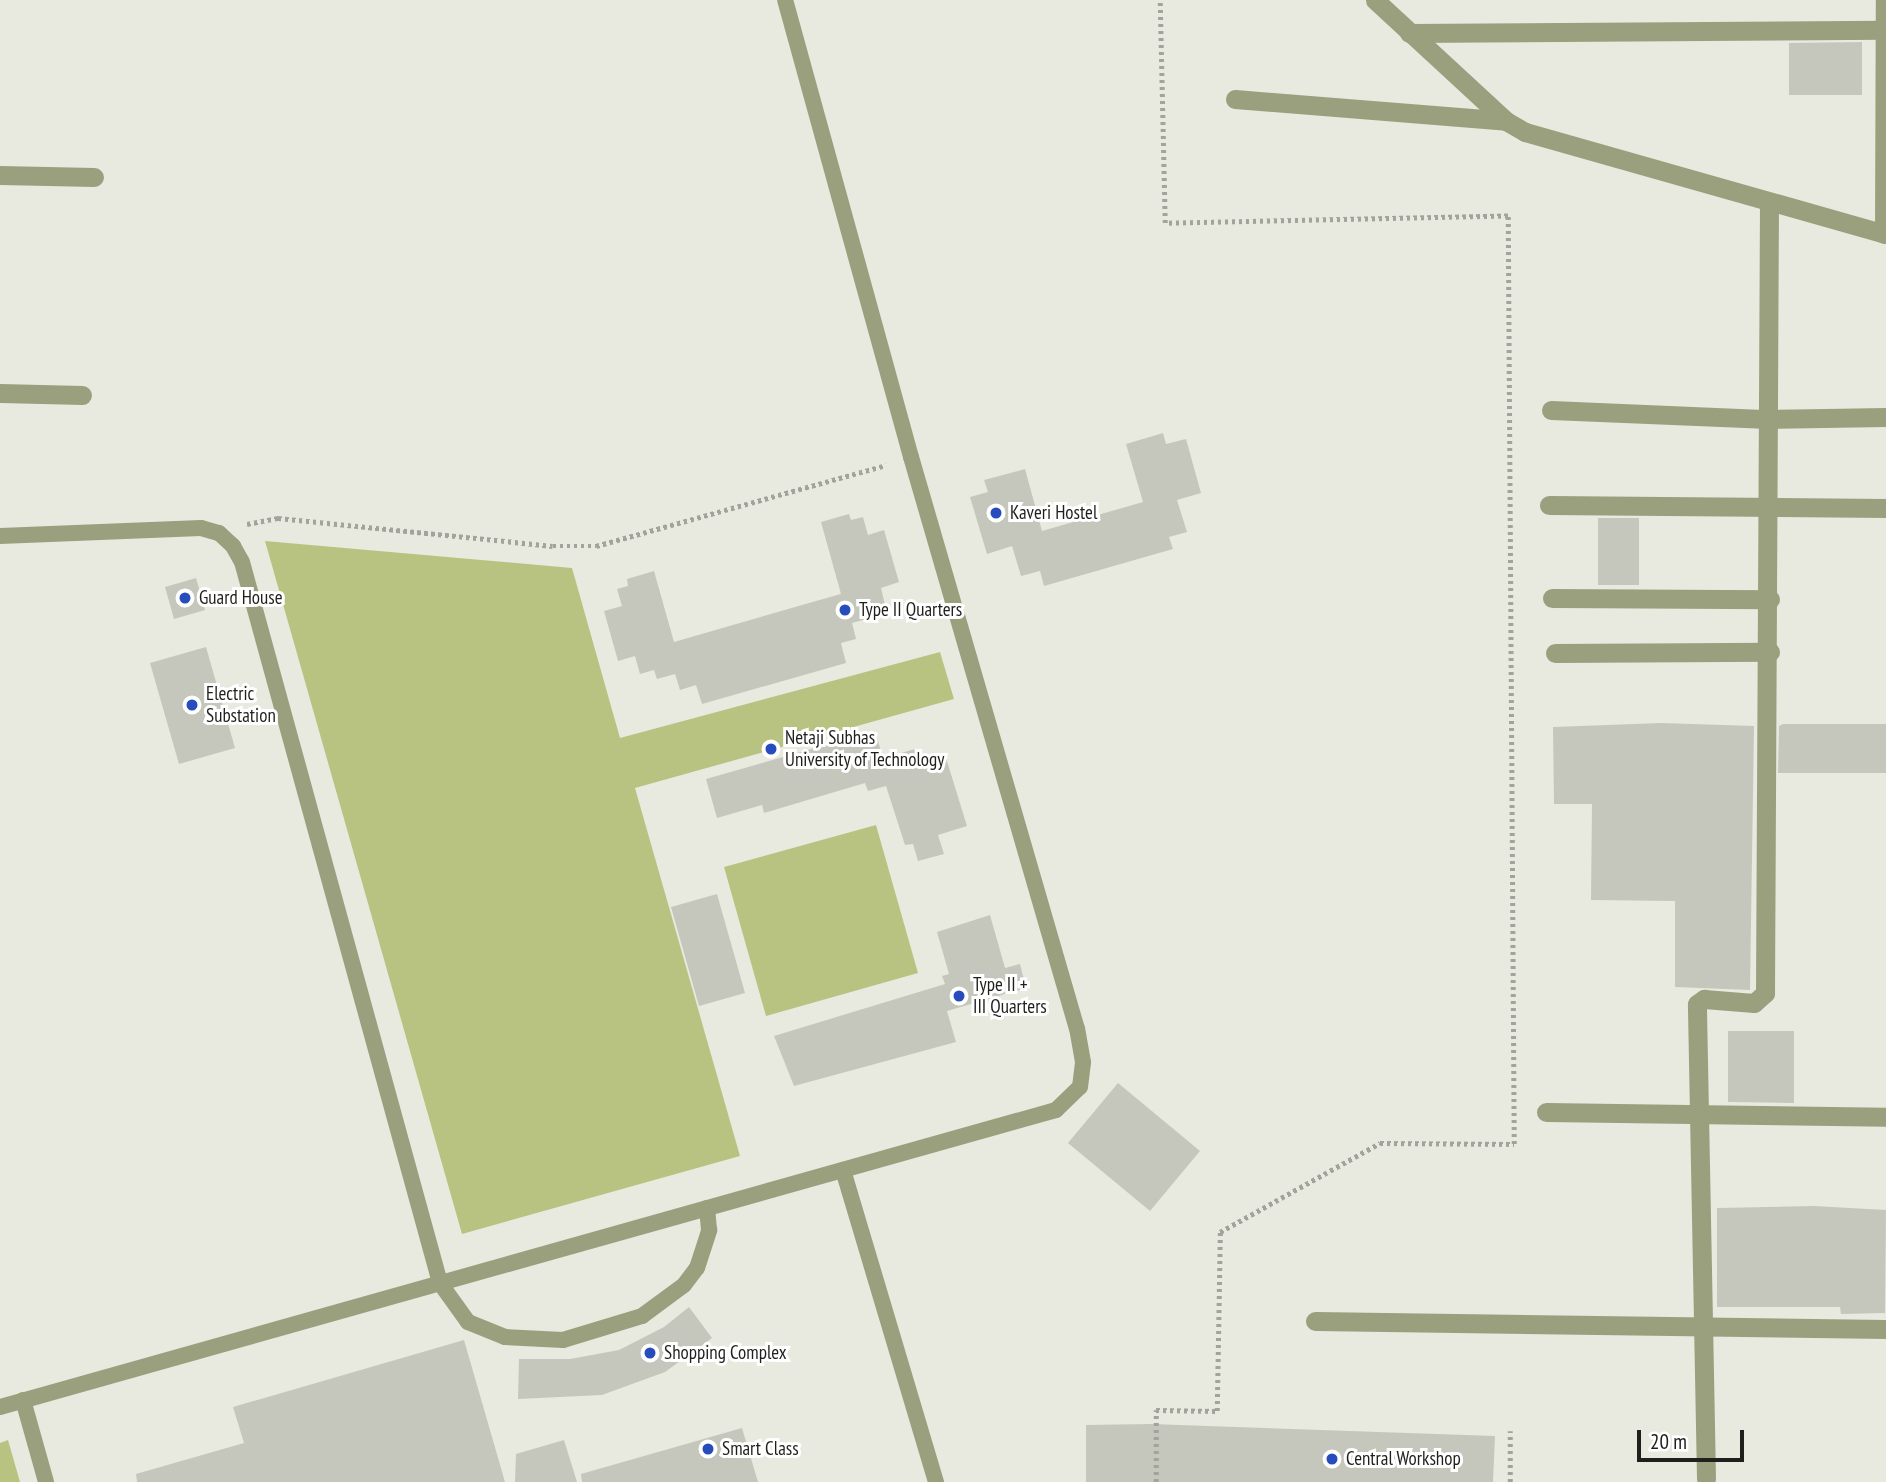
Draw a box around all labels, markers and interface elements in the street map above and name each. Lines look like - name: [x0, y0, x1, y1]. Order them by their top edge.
- place label: Kaveri Hostel: [1010, 502, 1097, 524]
- marker: Kaveri Hostel: [988, 505, 1004, 521]
- place label: Guard House: [199, 587, 283, 609]
- marker: Guard House: [177, 590, 193, 606]
- place label: Type II Quarters: [859, 599, 962, 621]
- marker: Type II Quarters: [837, 602, 853, 618]
- place label: Electric Substation: [206, 683, 276, 727]
- marker: Electric Substation: [184, 697, 200, 713]
- place label: Netaji Subhas University of Technology: [785, 727, 945, 771]
- marker: Netaji Subhas University of Technology: [763, 741, 779, 757]
- place label: Type II + III Quarters: [973, 974, 1047, 1018]
- marker: Type II + III Quarters: [951, 988, 967, 1004]
- place label: Shopping Complex: [664, 1342, 787, 1364]
- marker: Shopping Complex: [642, 1345, 658, 1361]
- scale bar: [1641, 1416, 1748, 1460]
- text: 20 m: [1650, 1428, 1687, 1455]
- place label: Smart Class: [722, 1438, 799, 1460]
- marker: Smart Class: [700, 1441, 716, 1457]
- place label: Central Workshop: [1346, 1448, 1461, 1470]
- marker: Central Workshop: [1324, 1451, 1340, 1467]

